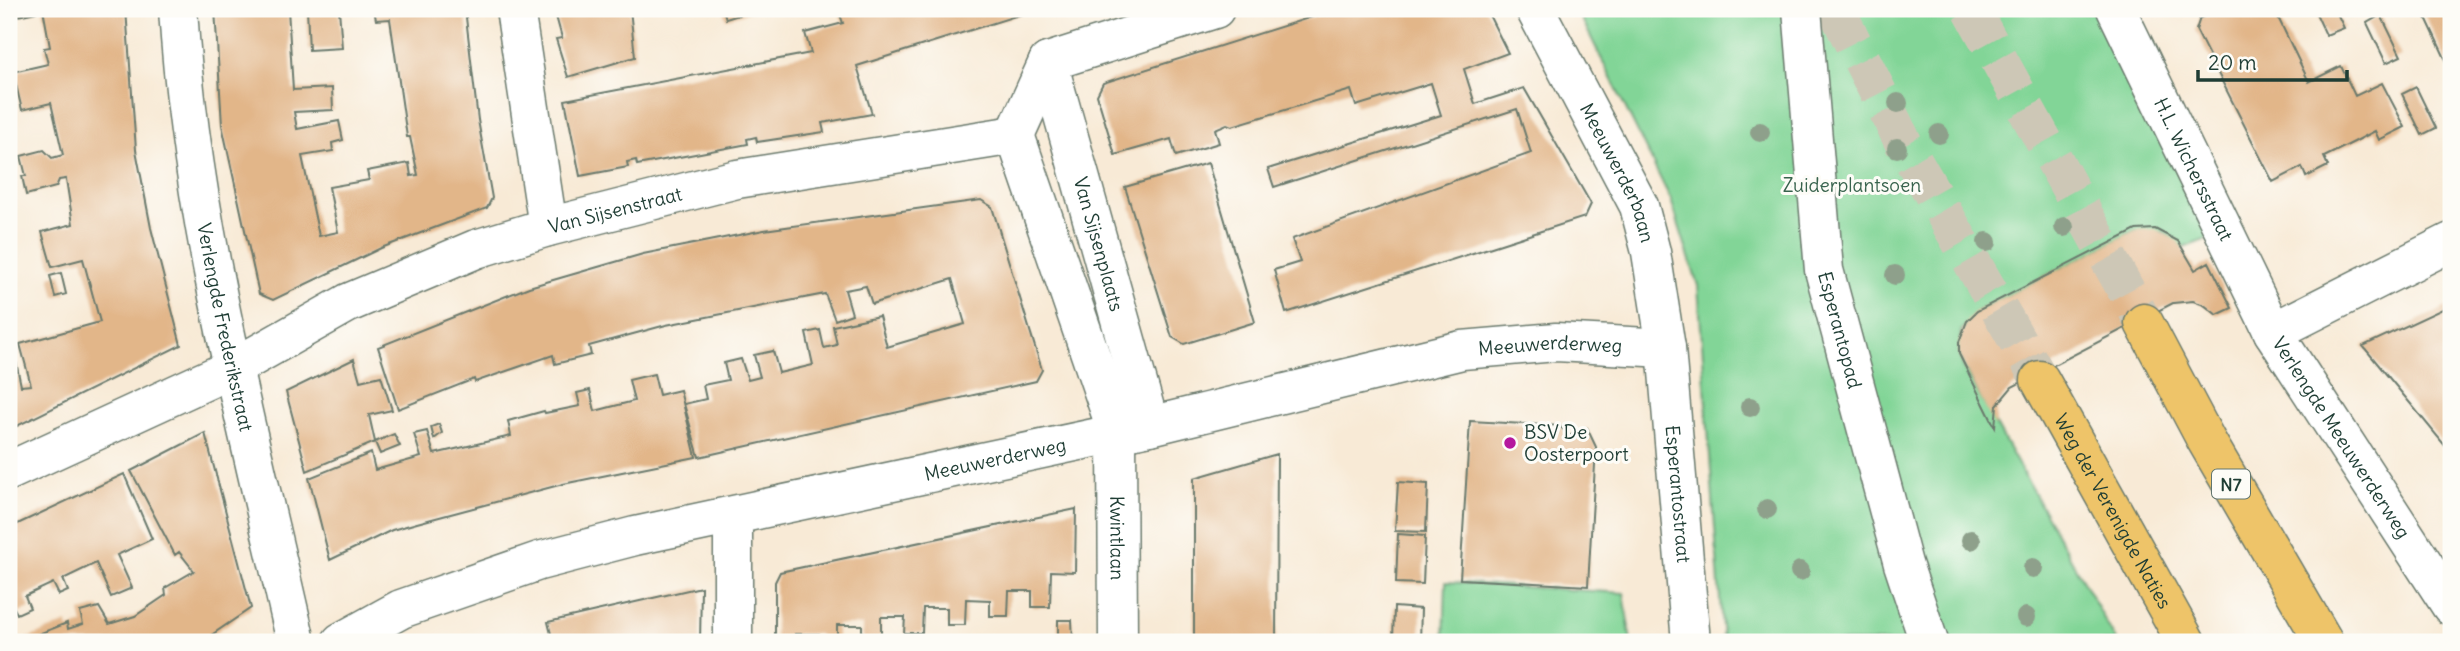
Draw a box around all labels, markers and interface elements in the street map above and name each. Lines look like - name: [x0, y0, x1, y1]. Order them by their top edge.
- scale bar: [2198, 38, 2346, 82]
- text: 20 m: [2208, 49, 2257, 76]
- street label: H.L. Wichersstraat: [2149, 94, 2239, 244]
- street label: Meeuwerderbaan: [1575, 99, 1660, 245]
- park label: Zuiderplantsoen: [1783, 173, 1921, 197]
- street label: Van Sijsenplaats: [1069, 174, 1129, 314]
- street label: Van Sijsenstraat: [546, 181, 684, 238]
- street label: Verlengde Frederikstraat: [192, 221, 259, 434]
- street label: Esperantopad: [1813, 269, 1867, 391]
- street label: Meeuwerderweg: [1477, 330, 1623, 361]
- street label: Verlengde Meeuwerderweg: [2267, 332, 2416, 543]
- street label: Weg der Verenigde Naties: [2049, 409, 2177, 613]
- place label: BSV De Oosterpoort: [1524, 420, 1629, 466]
- street label: Esperantostraat: [1661, 424, 1696, 564]
- street label: Meeuwerderweg: [922, 432, 1068, 486]
- marker: BSV De Oosterpoort: [1502, 435, 1518, 451]
- road number: N7: [2212, 470, 2250, 498]
- street label: Kwintlaan: [1105, 496, 1130, 580]

